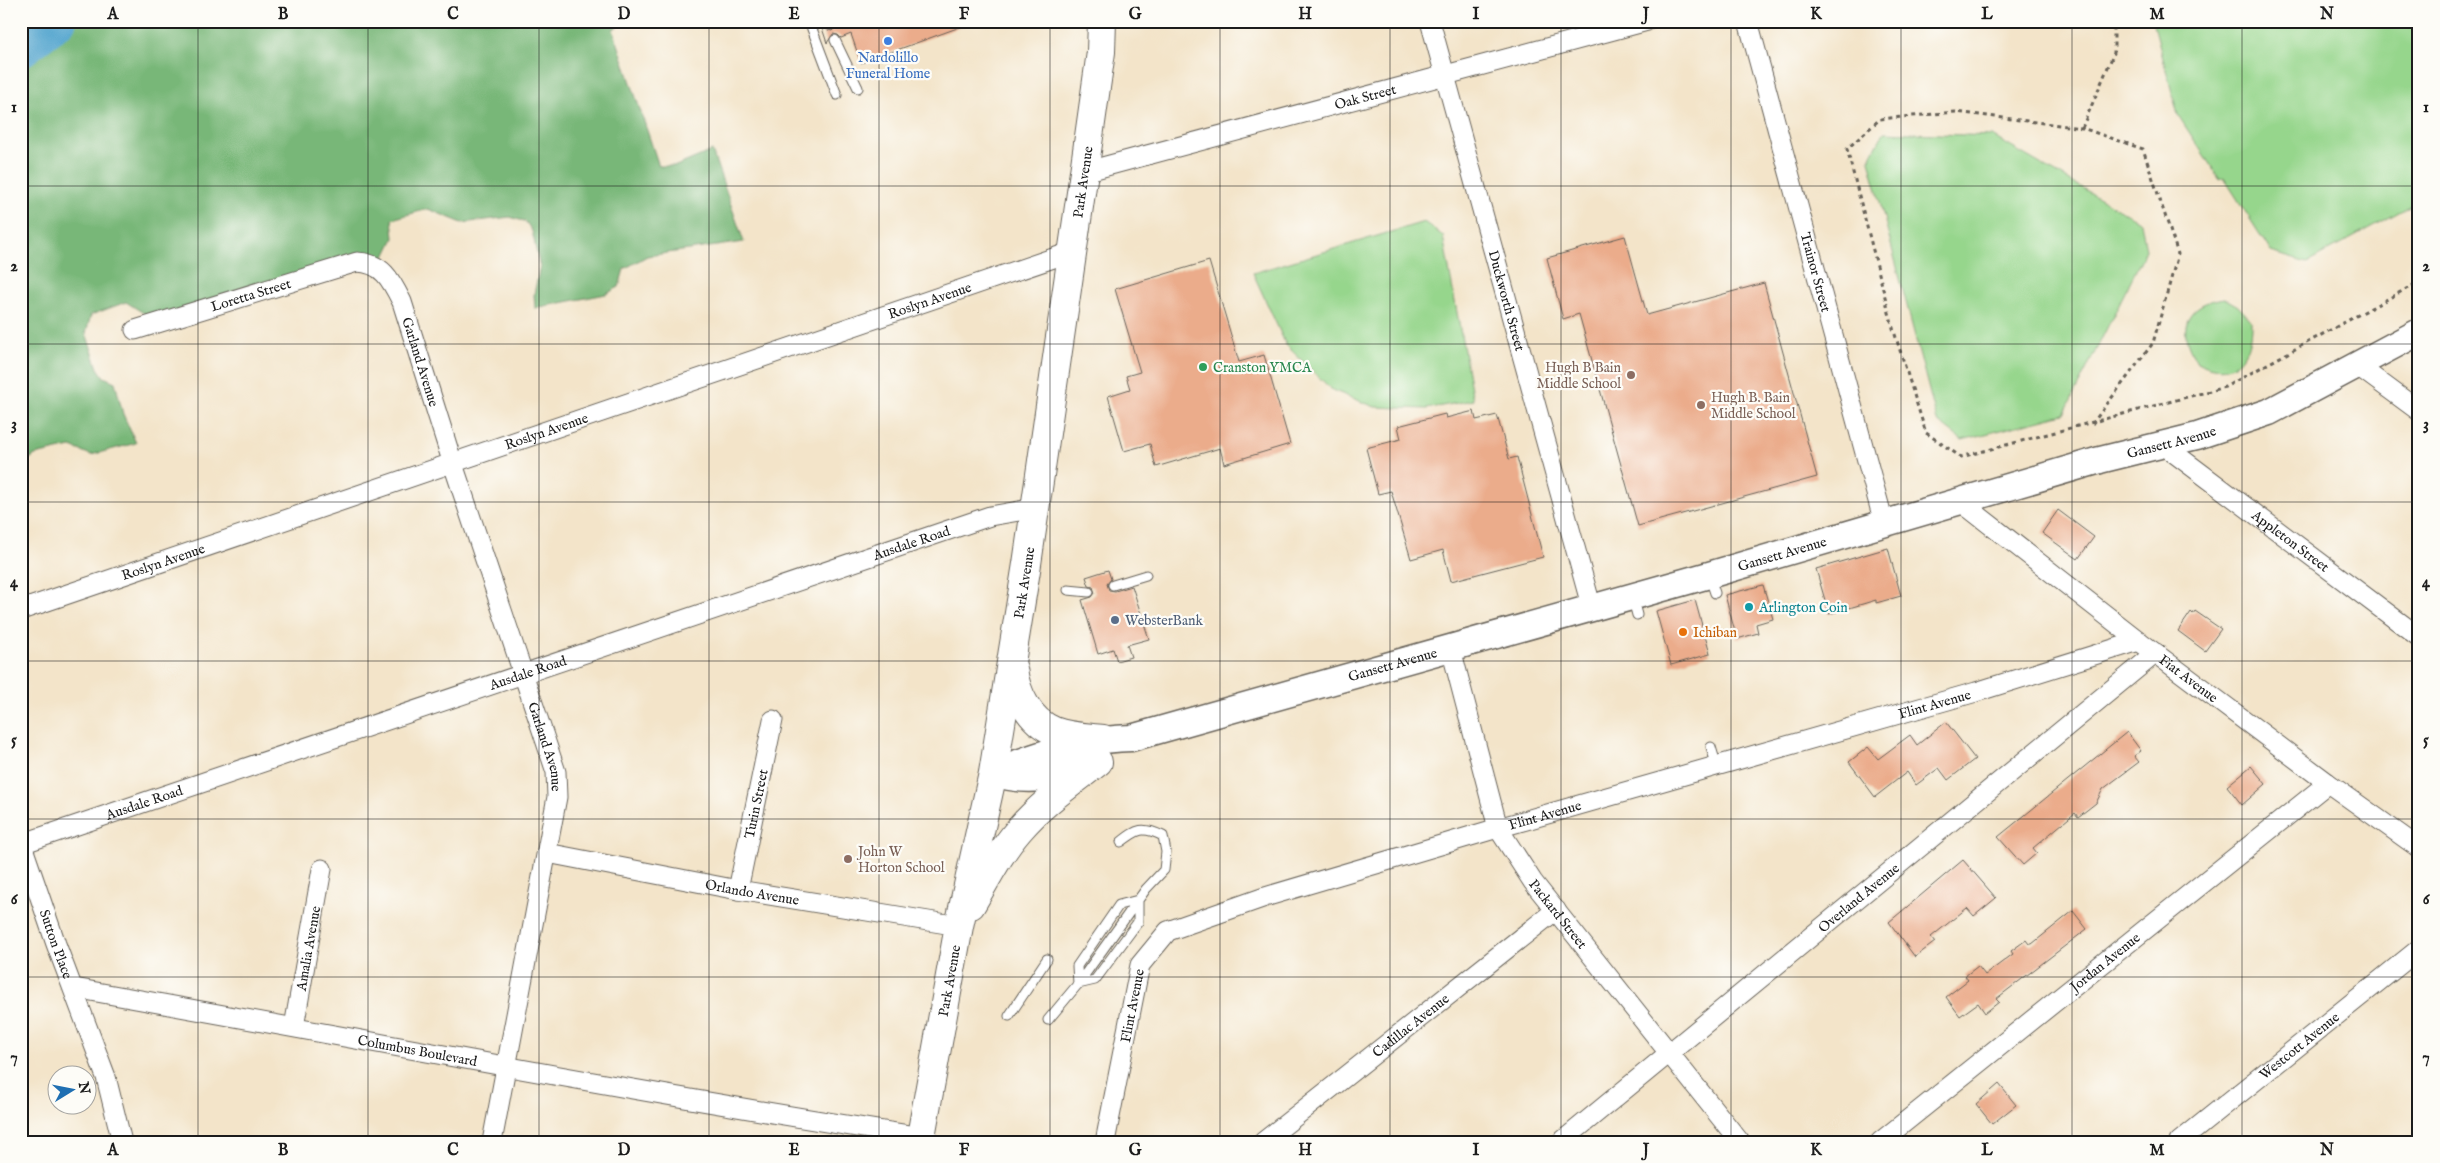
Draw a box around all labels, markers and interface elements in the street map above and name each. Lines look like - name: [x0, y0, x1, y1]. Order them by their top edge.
- text: A: [107, 5, 120, 25]
- text: B: [278, 5, 289, 25]
- text: C: [447, 5, 459, 25]
- text: D: [618, 5, 631, 25]
- text: E: [788, 5, 800, 25]
- text: F: [959, 5, 970, 25]
- text: G: [1129, 5, 1142, 25]
- text: H: [1298, 5, 1312, 25]
- text: I: [1473, 5, 1480, 25]
- text: J: [1641, 5, 1650, 25]
- text: K: [1810, 5, 1823, 25]
- text: L: [1981, 5, 1993, 25]
- text: M: [2149, 5, 2165, 25]
- text: N: [2319, 5, 2334, 25]
- marker: Nardolillo Funeral Home: [882, 35, 894, 47]
- place label: Nardolillo Funeral Home: [846, 49, 931, 83]
- street label: Oak Street: [1333, 81, 1398, 114]
- text: 1: [11, 98, 17, 118]
- text: 1: [2423, 98, 2429, 118]
- street label: Park Avenue: [1069, 144, 1098, 219]
- street label: Trainor Street: [1796, 230, 1834, 314]
- street label: Duckworth Street: [1484, 248, 1529, 353]
- text: 2: [10, 257, 18, 277]
- text: 2: [2422, 257, 2430, 277]
- street label: Loretta Street: [209, 275, 293, 316]
- street label: Roslyn Avenue: [886, 278, 975, 324]
- street label: Garland Avenue: [397, 315, 443, 410]
- place label: Cranston YMCA: [1213, 359, 1312, 377]
- place label: Hugh B Bain Middle School: [1537, 359, 1622, 393]
- marker: Cranston YMCA: [1197, 361, 1209, 373]
- marker: Hugh B Bain Middle School: [1625, 369, 1637, 381]
- place label: Hugh B. Bain Middle School: [1711, 389, 1796, 423]
- marker: Hugh B. Bain Middle School: [1695, 399, 1707, 411]
- street label: Roslyn Avenue: [503, 409, 591, 454]
- text: 3: [11, 415, 17, 435]
- text: 3: [2423, 415, 2429, 435]
- street label: Gansett Avenue: [2125, 422, 2219, 463]
- street label: Appleton Street: [2247, 506, 2333, 577]
- street label: Ausdale Road: [870, 522, 953, 565]
- street label: Gansett Avenue: [1736, 533, 1829, 576]
- street label: Roslyn Avenue: [119, 540, 208, 585]
- street label: Park Avenue: [1010, 545, 1039, 620]
- text: 4: [10, 573, 19, 593]
- text: 4: [2422, 573, 2431, 593]
- place label: Arlington Coin: [1758, 599, 1848, 617]
- marker: Arlington Coin: [1743, 601, 1755, 613]
- place label: WebsterBank: [1125, 612, 1203, 630]
- marker: WebsterBank: [1109, 614, 1121, 626]
- place label: Ichiban: [1693, 624, 1738, 642]
- marker: Ichiban: [1677, 626, 1689, 638]
- street label: Gansett Avenue: [1346, 644, 1440, 686]
- street label: Fiat Avenue: [2155, 651, 2222, 708]
- street label: Ausdale Road: [486, 652, 569, 695]
- street label: Flint Avenue: [1896, 686, 1974, 724]
- street label: Garland Avenue: [523, 700, 565, 793]
- text: 5: [11, 731, 17, 751]
- text: 5: [2423, 731, 2429, 751]
- street label: Turin Street: [741, 767, 773, 840]
- street label: Ausdale Road: [103, 782, 186, 825]
- street label: Flint Avenue: [1507, 797, 1584, 834]
- place label: John W Horton School: [856, 843, 945, 877]
- marker: John W Horton School: [842, 853, 854, 865]
- street label: Overland Avenue: [1815, 859, 1904, 937]
- street label: Orlando Avenue: [704, 876, 801, 910]
- street label: Packard Street: [1524, 876, 1591, 953]
- text: 6: [11, 890, 19, 910]
- text: 6: [2423, 890, 2431, 910]
- street label: Amalia Avenue: [292, 904, 325, 993]
- street label: Sutton Place: [35, 907, 77, 982]
- street label: Jordan Avenue: [2065, 929, 2145, 998]
- street label: Park Avenue: [935, 943, 966, 1018]
- street label: Flint Avenue: [1117, 967, 1149, 1044]
- street label: Cadillac Avenue: [1369, 990, 1453, 1062]
- street label: Westcott Avenue: [2256, 1008, 2344, 1084]
- street label: Columbus Boulevard: [356, 1032, 479, 1071]
- text: 7: [10, 1048, 18, 1068]
- text: 7: [2422, 1048, 2430, 1068]
- north arrow: [48, 1066, 98, 1116]
- text: N: [74, 1079, 94, 1095]
- text: A: [107, 1141, 120, 1161]
- text: B: [278, 1141, 289, 1161]
- text: C: [447, 1141, 459, 1161]
- text: D: [618, 1141, 631, 1161]
- text: E: [788, 1141, 800, 1161]
- text: F: [959, 1141, 970, 1161]
- text: G: [1129, 1141, 1142, 1161]
- text: H: [1298, 1141, 1312, 1161]
- text: I: [1473, 1141, 1480, 1161]
- text: J: [1641, 1141, 1650, 1161]
- text: K: [1810, 1141, 1823, 1161]
- text: L: [1981, 1141, 1993, 1161]
- text: M: [2149, 1141, 2165, 1161]
- text: N: [2319, 1141, 2334, 1161]

